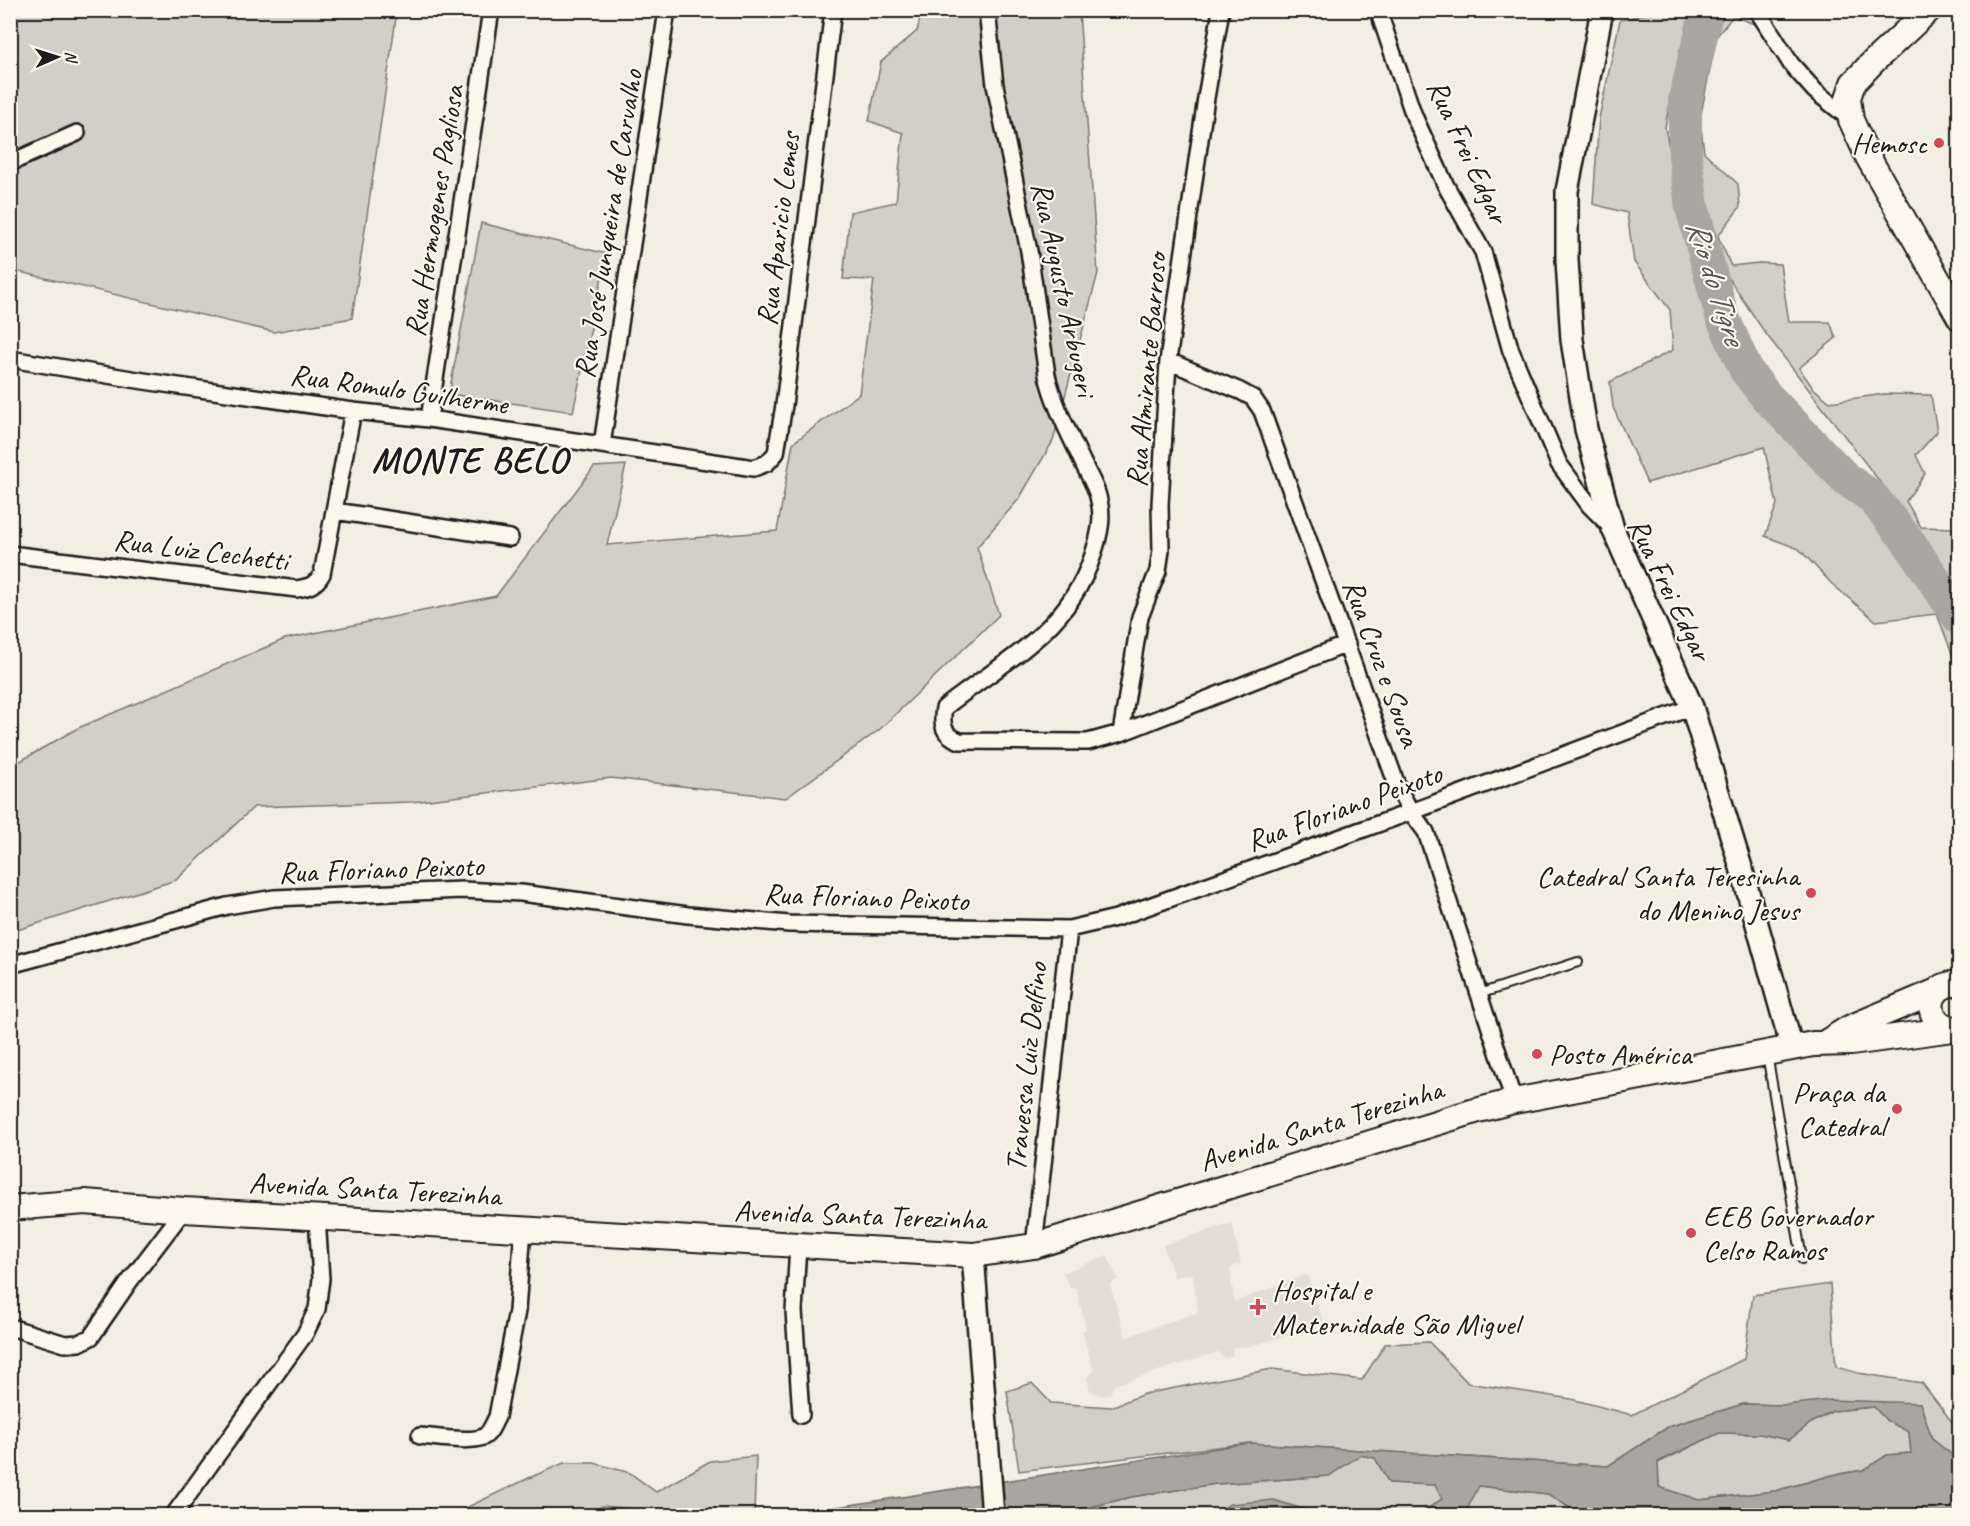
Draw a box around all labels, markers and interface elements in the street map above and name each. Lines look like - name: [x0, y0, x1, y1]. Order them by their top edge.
- north arrow: [27, 27, 87, 87]
- text: N: [61, 51, 81, 65]
- street label: Rua José Junqueira de Carvalho: [565, 66, 651, 381]
- street label: Rua Frei Edgar: [1418, 73, 1519, 232]
- street label: Rua Hermogenes Pagliosa: [395, 81, 473, 340]
- place label: Hemosc: [1852, 124, 1928, 162]
- street label: Rua Aparicio Lemes: [747, 127, 809, 328]
- marker: Hemosc: [1932, 136, 1946, 150]
- street label: Rua Augusto Arbugeri: [1023, 178, 1106, 403]
- water label: Rio do Tigre: [1677, 215, 1757, 353]
- street label: Rua Almirante Barroso: [1117, 248, 1175, 489]
- street label: Rua Romulo Guilherme: [288, 355, 512, 423]
- district label: MONTE BELO: [372, 437, 572, 483]
- street label: Rua Frei Edgar: [1619, 512, 1722, 669]
- street label: Rua Luiz Cechetti: [112, 520, 294, 580]
- street label: Rua Cruz e Sousa: [1334, 574, 1430, 754]
- street label: Rua Floriano Peixoto: [1241, 754, 1448, 860]
- street label: Rua Floriano Peixoto: [278, 846, 486, 892]
- place label: Catedral Santa Teresinha do Menino Jesus: [1537, 857, 1802, 929]
- street label: Rua Floriano Peixoto: [763, 874, 971, 920]
- marker: Catedral Santa Teresinha do Menino Jesus: [1804, 886, 1818, 900]
- street label: Travessa Luiz Delfino: [996, 959, 1056, 1173]
- place label: Posto América: [1549, 1035, 1693, 1073]
- marker: Posto América: [1530, 1047, 1544, 1061]
- street label: Avenida Santa Terezinha: [1195, 1069, 1450, 1180]
- place label: Praça da Catedral: [1792, 1073, 1890, 1145]
- marker: Praça da Catedral: [1890, 1102, 1904, 1116]
- street label: Avenida Santa Terezinha: [248, 1163, 505, 1215]
- street label: Avenida Santa Terezinha: [733, 1192, 989, 1238]
- place label: EEB Governador Celso Ramos: [1703, 1197, 1875, 1269]
- marker: EEB Governador Celso Ramos: [1684, 1226, 1698, 1240]
- place label: Hospital e Maternidade São Miguel: [1272, 1271, 1524, 1343]
- marker: Hospital e Maternidade São Miguel: [1249, 1298, 1267, 1316]

